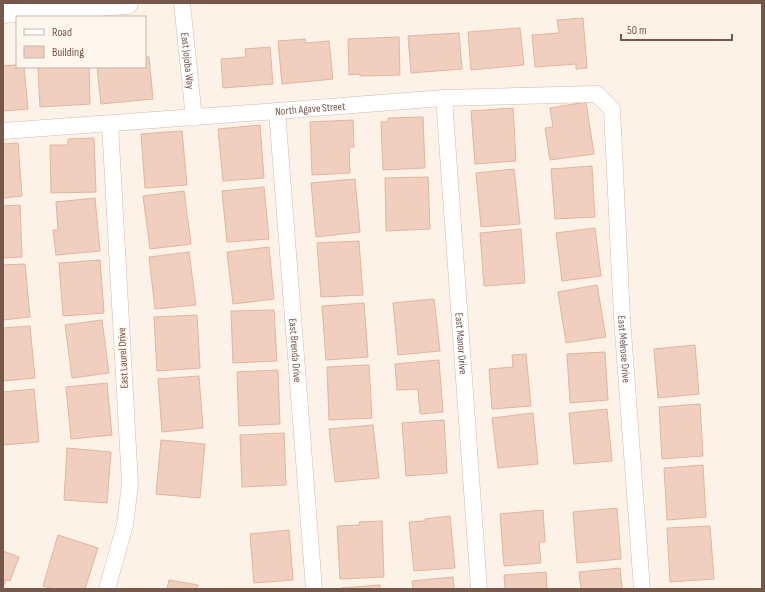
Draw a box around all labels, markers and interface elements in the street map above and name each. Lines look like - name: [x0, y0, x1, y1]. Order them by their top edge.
- legend: [16, 16, 146, 68]
- scale bar: [621, 16, 732, 42]
- text: 50 m: [627, 23, 647, 38]
- text: Road: [52, 25, 72, 40]
- street label: East Jojoba Way: [179, 32, 198, 90]
- text: Building: [52, 45, 84, 60]
- street label: North Agave Street: [275, 99, 346, 118]
- street label: East Manor Drive: [453, 312, 470, 375]
- street label: East Melrose Drive: [615, 315, 633, 383]
- street label: East Brenda Drive: [287, 318, 304, 383]
- street label: East Laurel Drive: [115, 327, 131, 389]

